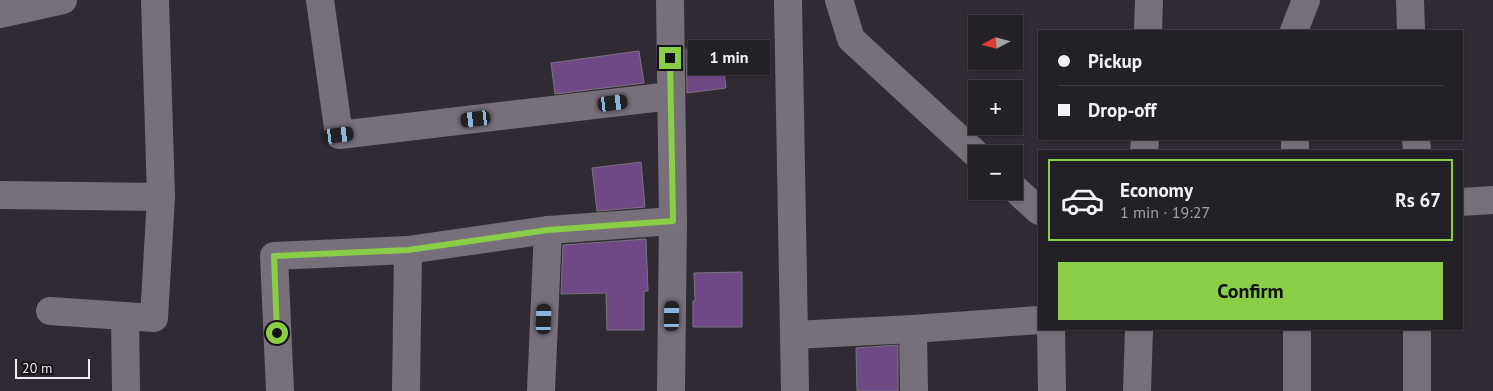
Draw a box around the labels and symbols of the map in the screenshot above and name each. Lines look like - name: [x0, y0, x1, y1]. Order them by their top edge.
- north arrow: [968, 15, 1022, 70]
- callout: 1 min: [688, 40, 770, 76]
- route end: [659, 47, 681, 69]
- car: [597, 94, 628, 112]
- car: [460, 110, 491, 128]
- car: [323, 126, 354, 144]
- car: [664, 301, 679, 331]
- car: [535, 304, 552, 334]
- route start: [266, 322, 288, 344]
- scale bar: [15, 356, 90, 379]

